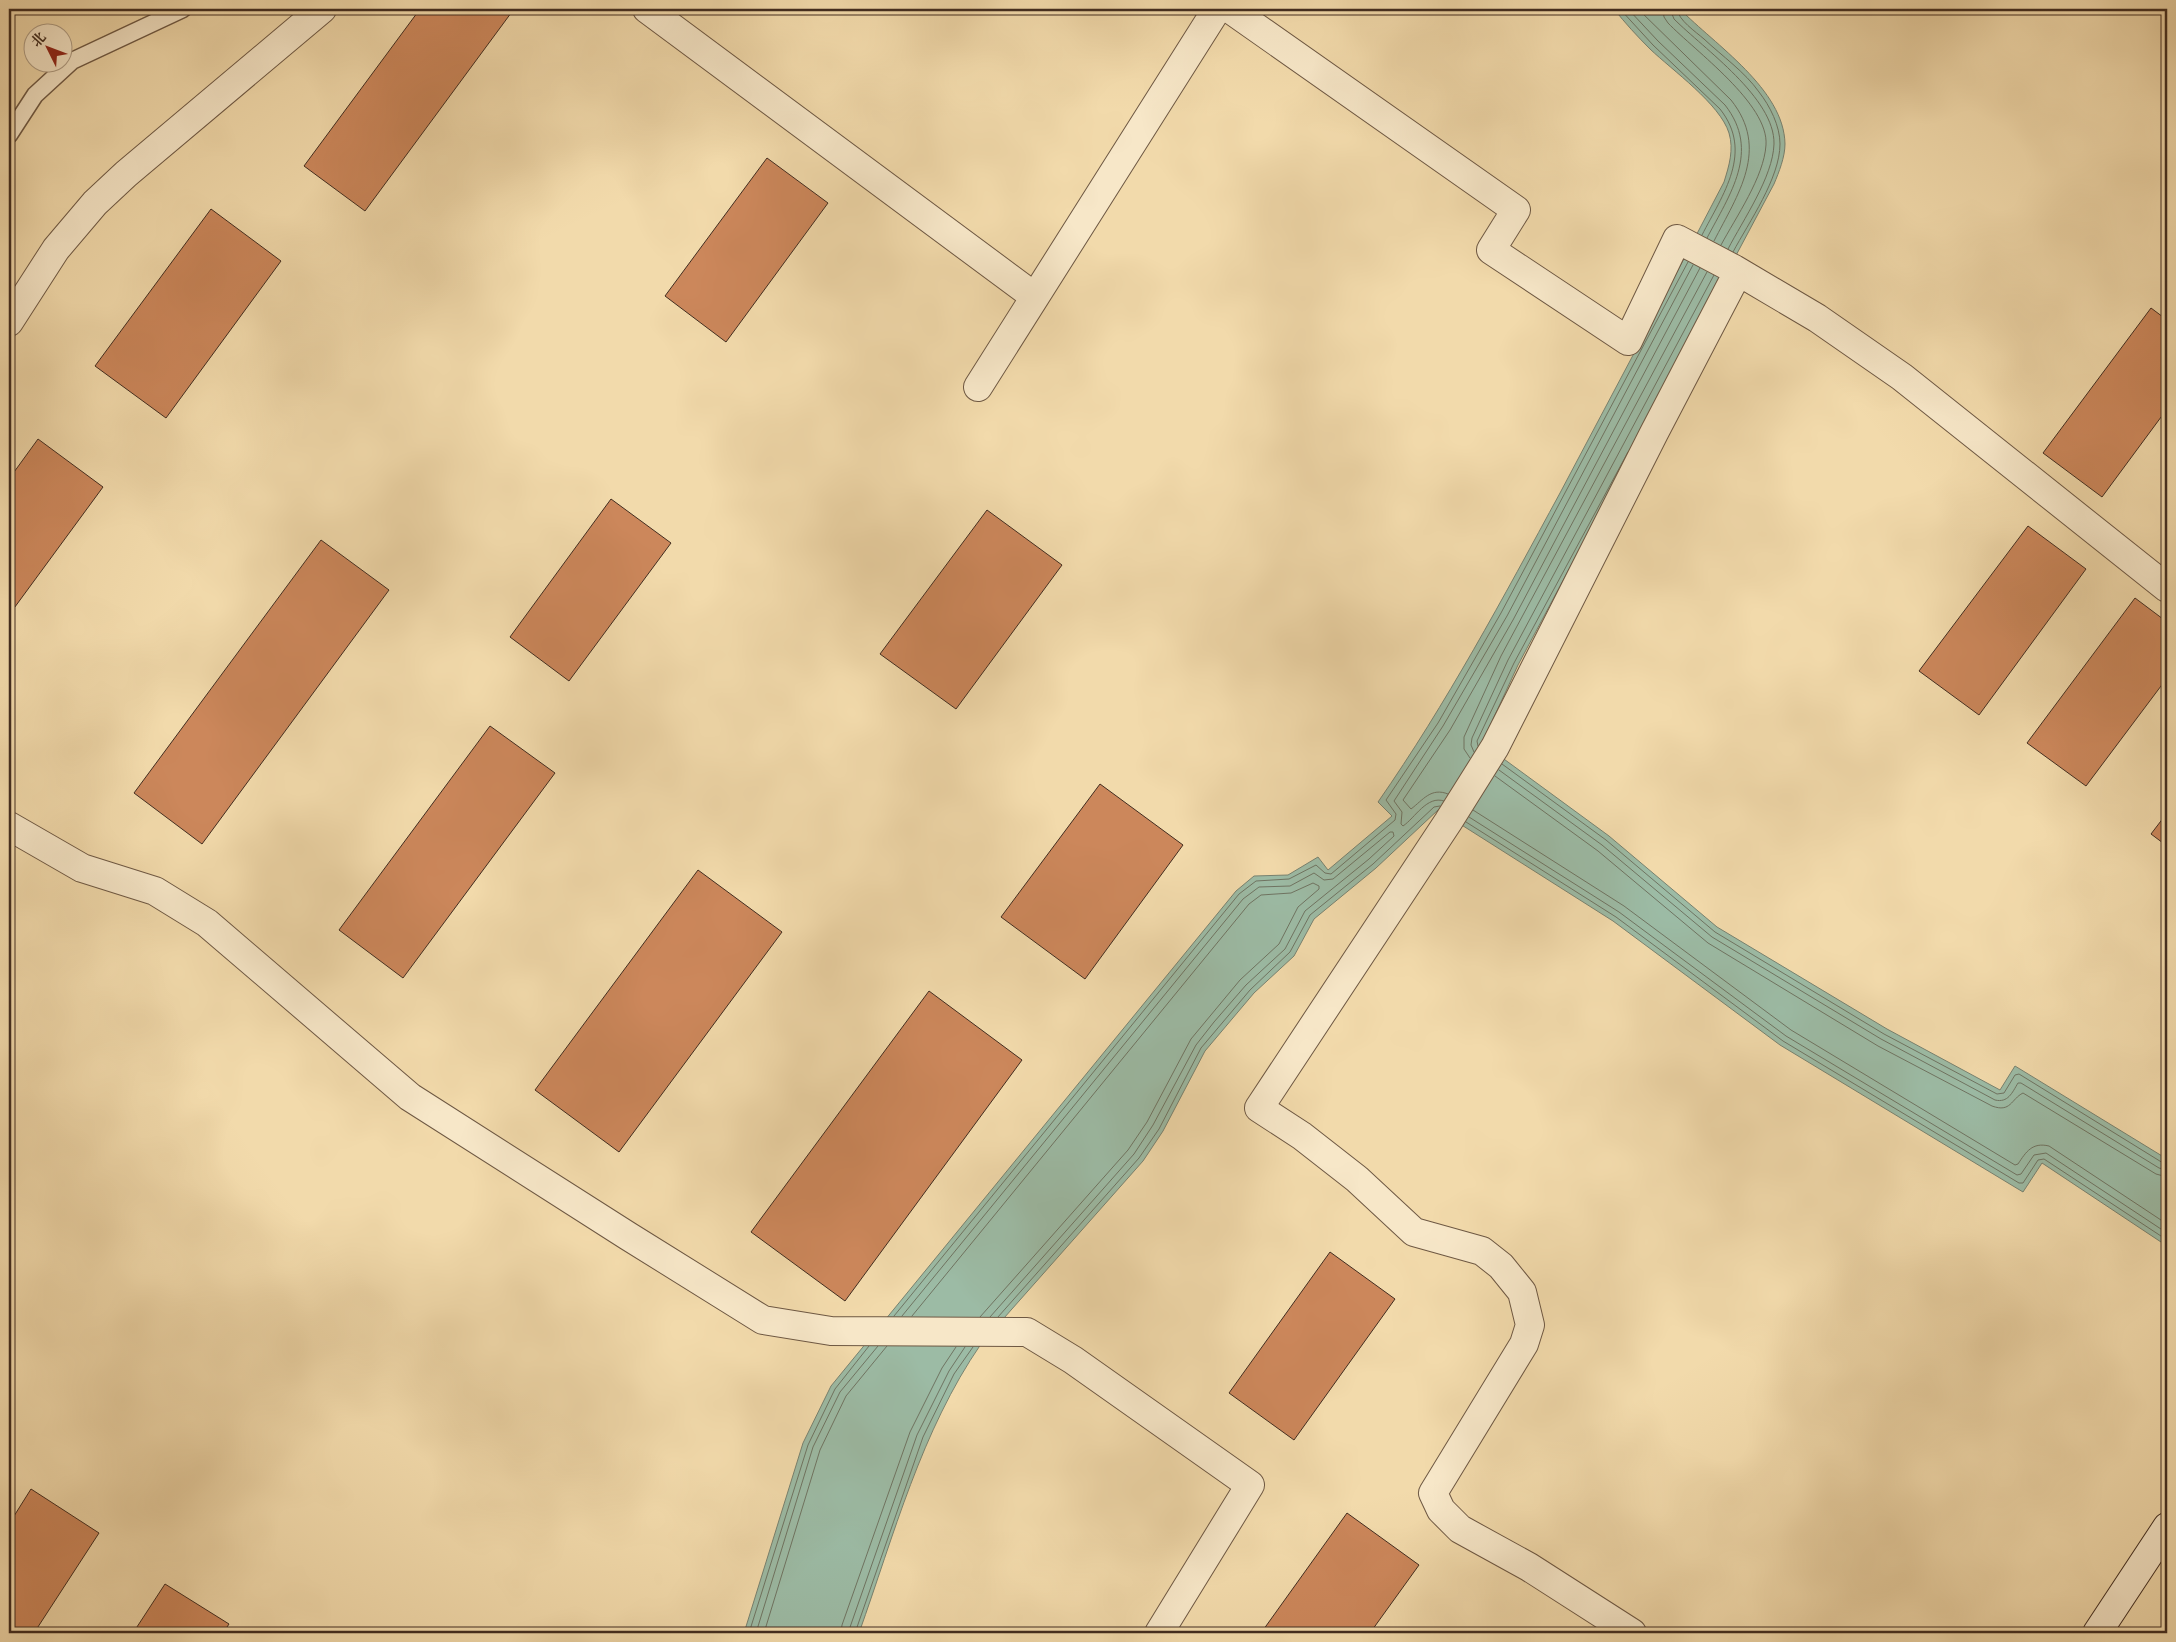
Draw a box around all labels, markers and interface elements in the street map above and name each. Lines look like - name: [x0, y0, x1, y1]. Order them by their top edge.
- north arrow: [22, 22, 72, 72]
- text: 北: [28, 29, 50, 51]

